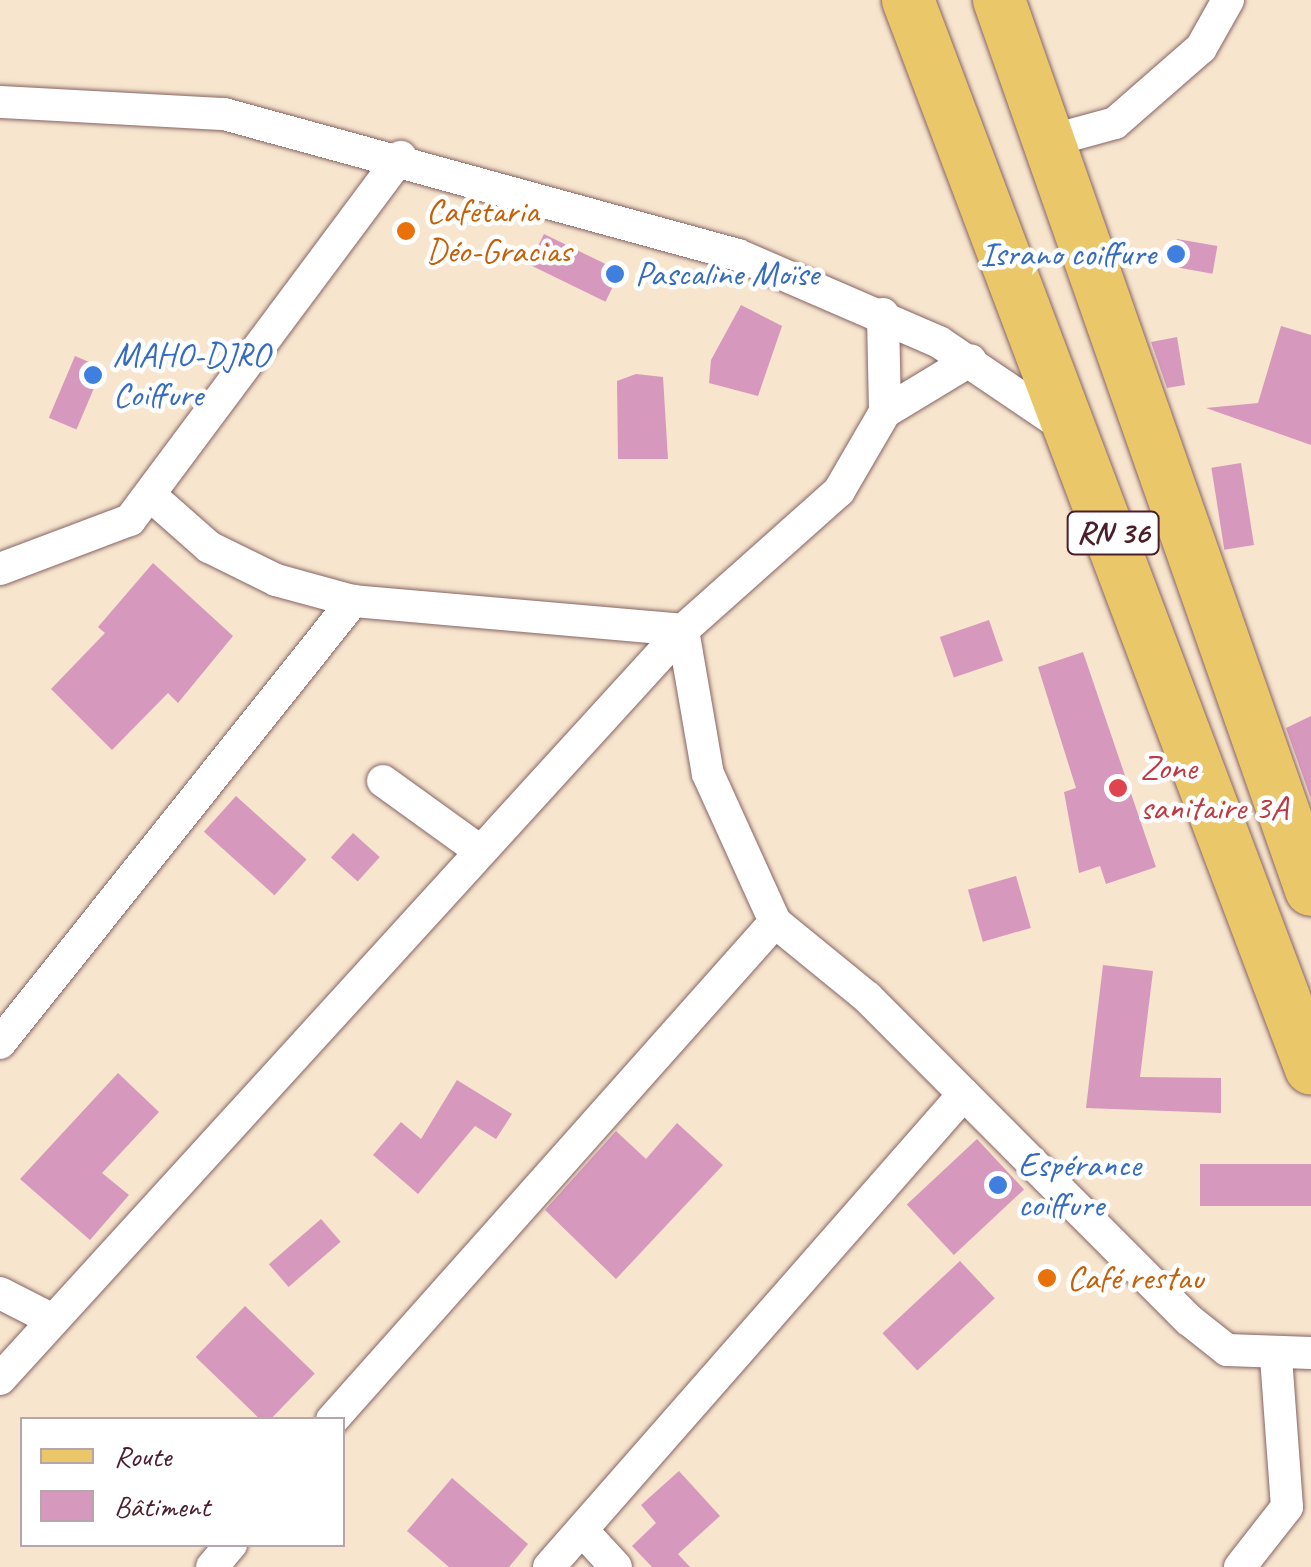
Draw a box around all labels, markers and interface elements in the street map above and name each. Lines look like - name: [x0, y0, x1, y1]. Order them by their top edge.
- place label: Cafetaria Déo-Gracias: [426, 190, 571, 272]
- marker: Cafetaria Déo-Gracias: [395, 220, 417, 242]
- place label: Israno coiffure: [980, 233, 1156, 275]
- marker: Israno coiffure: [1165, 243, 1187, 265]
- place label: Pascaline Moïse: [635, 253, 819, 295]
- marker: Pascaline Moïse: [604, 263, 626, 285]
- place label: MAHO-DJRO Coiffure: [113, 334, 269, 416]
- marker: MAHO-DJRO Coiffure: [82, 364, 104, 386]
- road number: RN 36: [1066, 506, 1160, 560]
- place label: Zone sanitaire 3A: [1140, 747, 1288, 829]
- marker: Zone sanitaire 3A: [1105, 775, 1131, 801]
- place label: Espérance coiffure: [1018, 1144, 1141, 1226]
- marker: Espérance coiffure: [987, 1174, 1009, 1196]
- place label: Café restau: [1067, 1257, 1203, 1299]
- marker: Café restau: [1036, 1267, 1058, 1289]
- legend: [20, 1417, 345, 1547]
- text: Route: [114, 1437, 171, 1475]
- text: Bâtiment: [114, 1487, 210, 1525]

